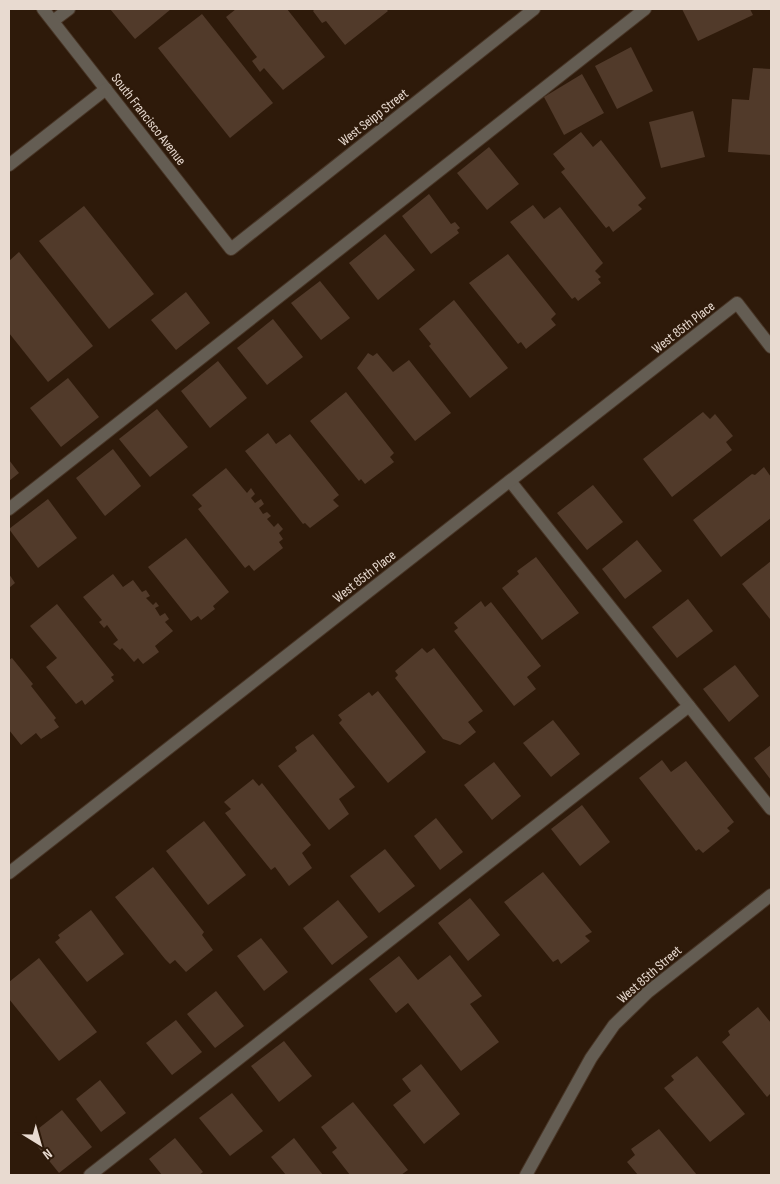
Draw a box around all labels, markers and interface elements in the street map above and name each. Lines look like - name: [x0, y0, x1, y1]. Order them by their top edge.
- street label: South Francisco Avenue: [108, 70, 190, 169]
- street label: West Seipp Street: [335, 85, 411, 150]
- street label: West 85th Place: [648, 298, 718, 357]
- street label: West 85th Place: [329, 547, 399, 606]
- street label: West 85th Street: [614, 942, 685, 1007]
- north arrow: [15, 1119, 65, 1169]
- text: N: [39, 1145, 56, 1163]

